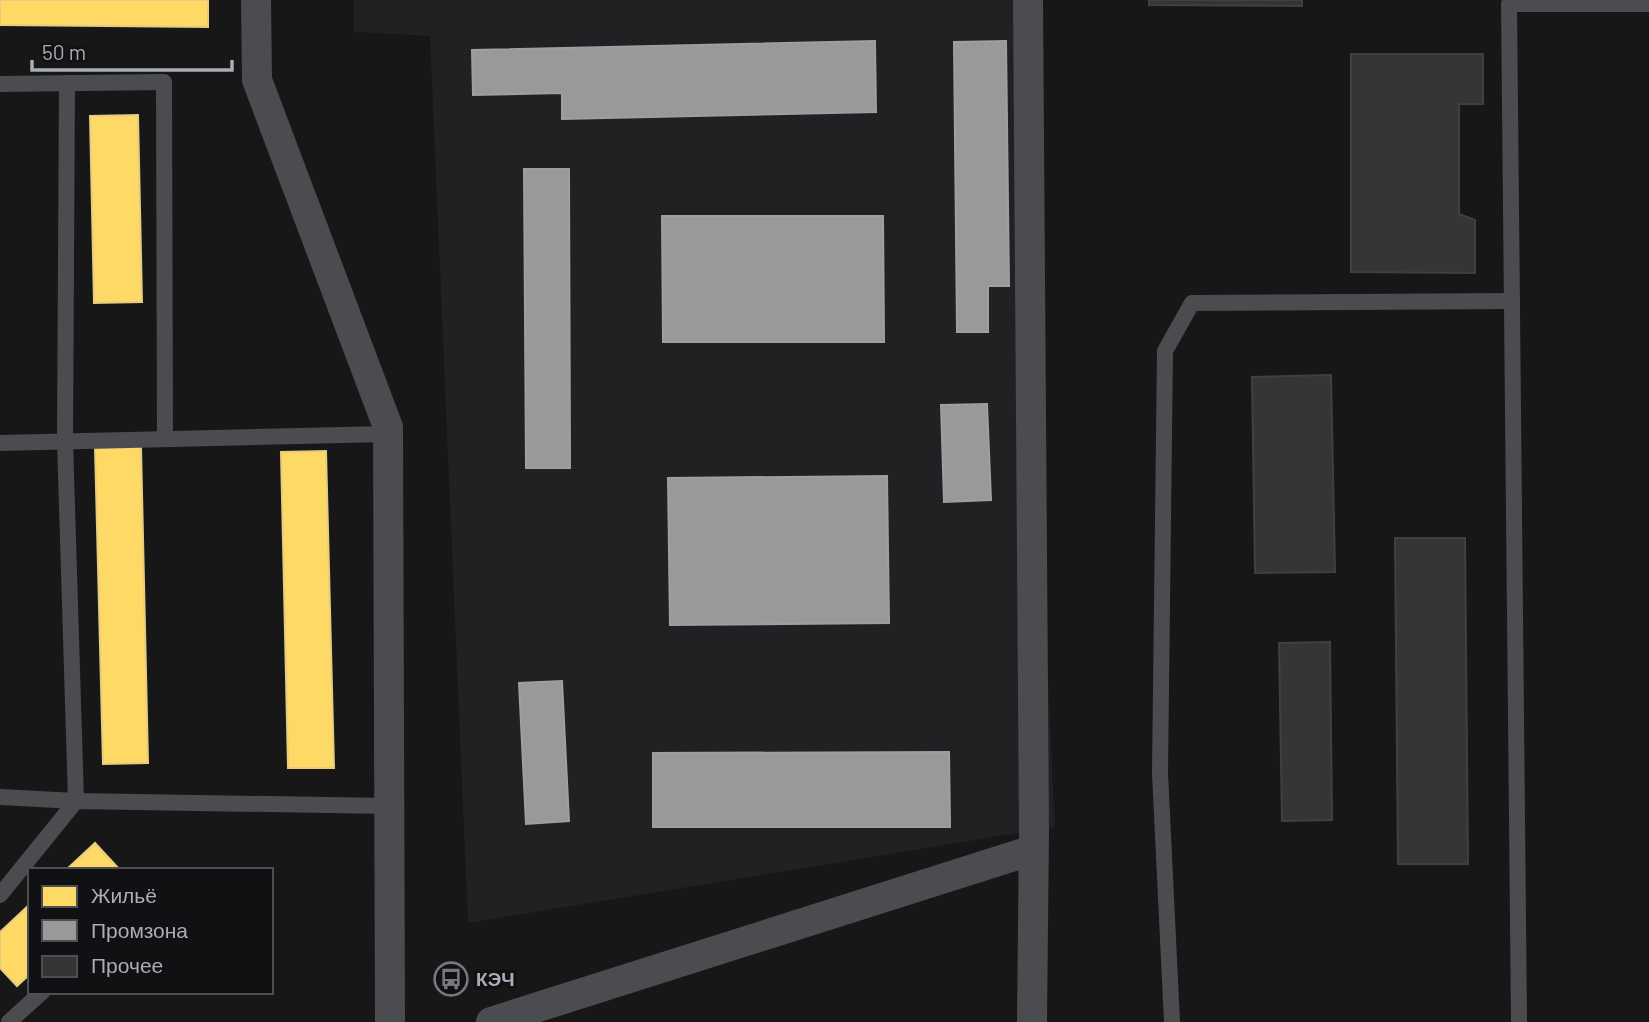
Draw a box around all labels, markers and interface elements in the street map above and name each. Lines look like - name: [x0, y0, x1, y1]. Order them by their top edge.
- scale bar: [32, 28, 231, 72]
- text: 50 m: [42, 39, 86, 64]
- legend: [28, 868, 273, 994]
- text: Жильё: [91, 882, 157, 907]
- text: Промзона: [91, 917, 188, 942]
- text: Прочее: [91, 952, 163, 977]
- bus stop icon: КЭЧ: [432, 960, 470, 998]
- place label: КЭЧ: [476, 967, 515, 990]

